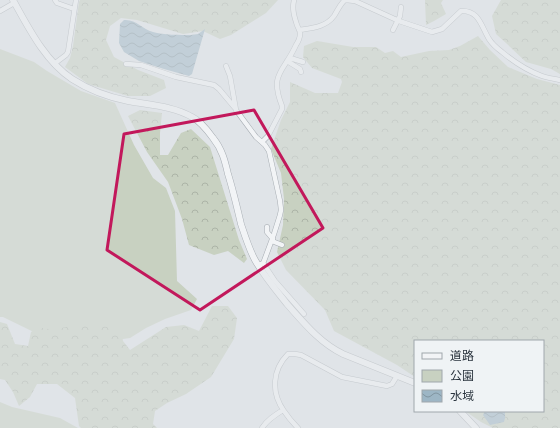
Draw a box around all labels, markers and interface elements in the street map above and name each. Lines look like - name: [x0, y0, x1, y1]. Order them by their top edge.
- legend: [414, 340, 544, 412]
- text: 道路: [450, 349, 474, 363]
- text: 公園: [450, 369, 474, 383]
- text: 水域: [450, 389, 474, 403]

